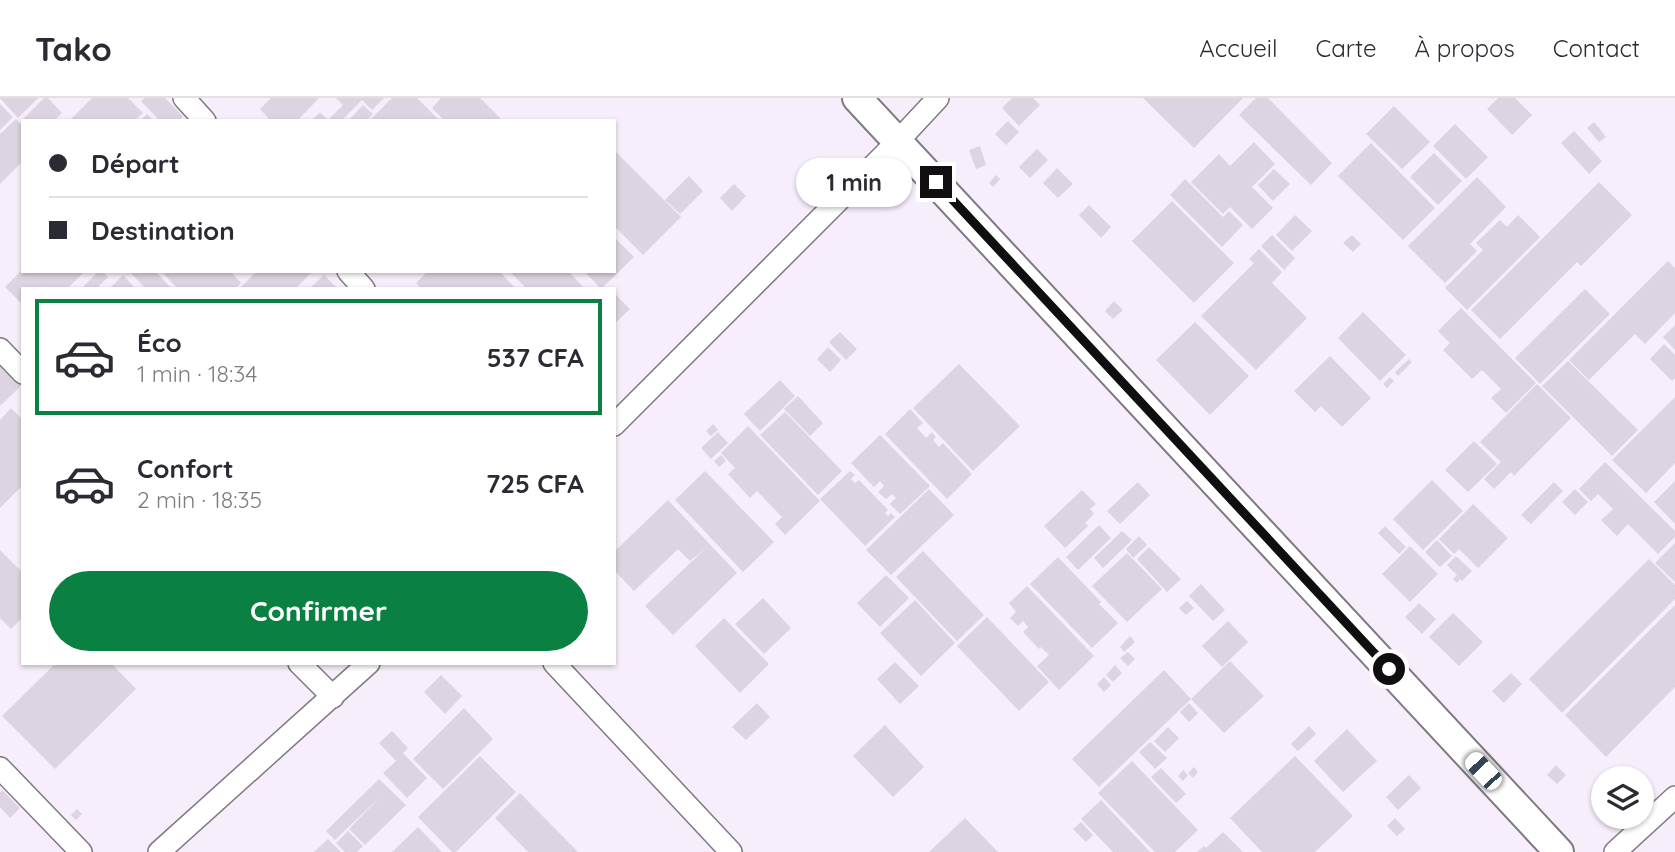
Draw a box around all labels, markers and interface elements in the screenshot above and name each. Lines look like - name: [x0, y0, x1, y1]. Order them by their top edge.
- text: Tako: [35, 28, 112, 69]
- text: Accueil: [1199, 33, 1278, 63]
- text: Carte: [1316, 33, 1377, 63]
- text: À propos: [1415, 33, 1515, 63]
- text: Contact: [1553, 33, 1640, 63]
- text: Départ: [91, 147, 180, 180]
- callout: 1 min: [796, 158, 912, 206]
- route end: [920, 166, 952, 198]
- text: 1 min: [826, 168, 882, 197]
- text: Destination: [91, 214, 235, 247]
- icon: car: [53, 326, 116, 389]
- text: Éco: [137, 326, 182, 359]
- text: 537 CFA: [487, 341, 584, 374]
- text: 1 min · 18:34: [137, 359, 257, 388]
- icon: car: [53, 452, 116, 515]
- text: Confort: [137, 452, 234, 485]
- text: 725 CFA: [486, 467, 584, 500]
- text: 2 min · 18:35: [137, 485, 262, 514]
- button: Confirmer: [49, 571, 588, 651]
- route start: [1373, 653, 1405, 685]
- car: [1461, 748, 1506, 794]
- map controls: [1591, 766, 1654, 829]
- button: layers: [1591, 766, 1654, 829]

